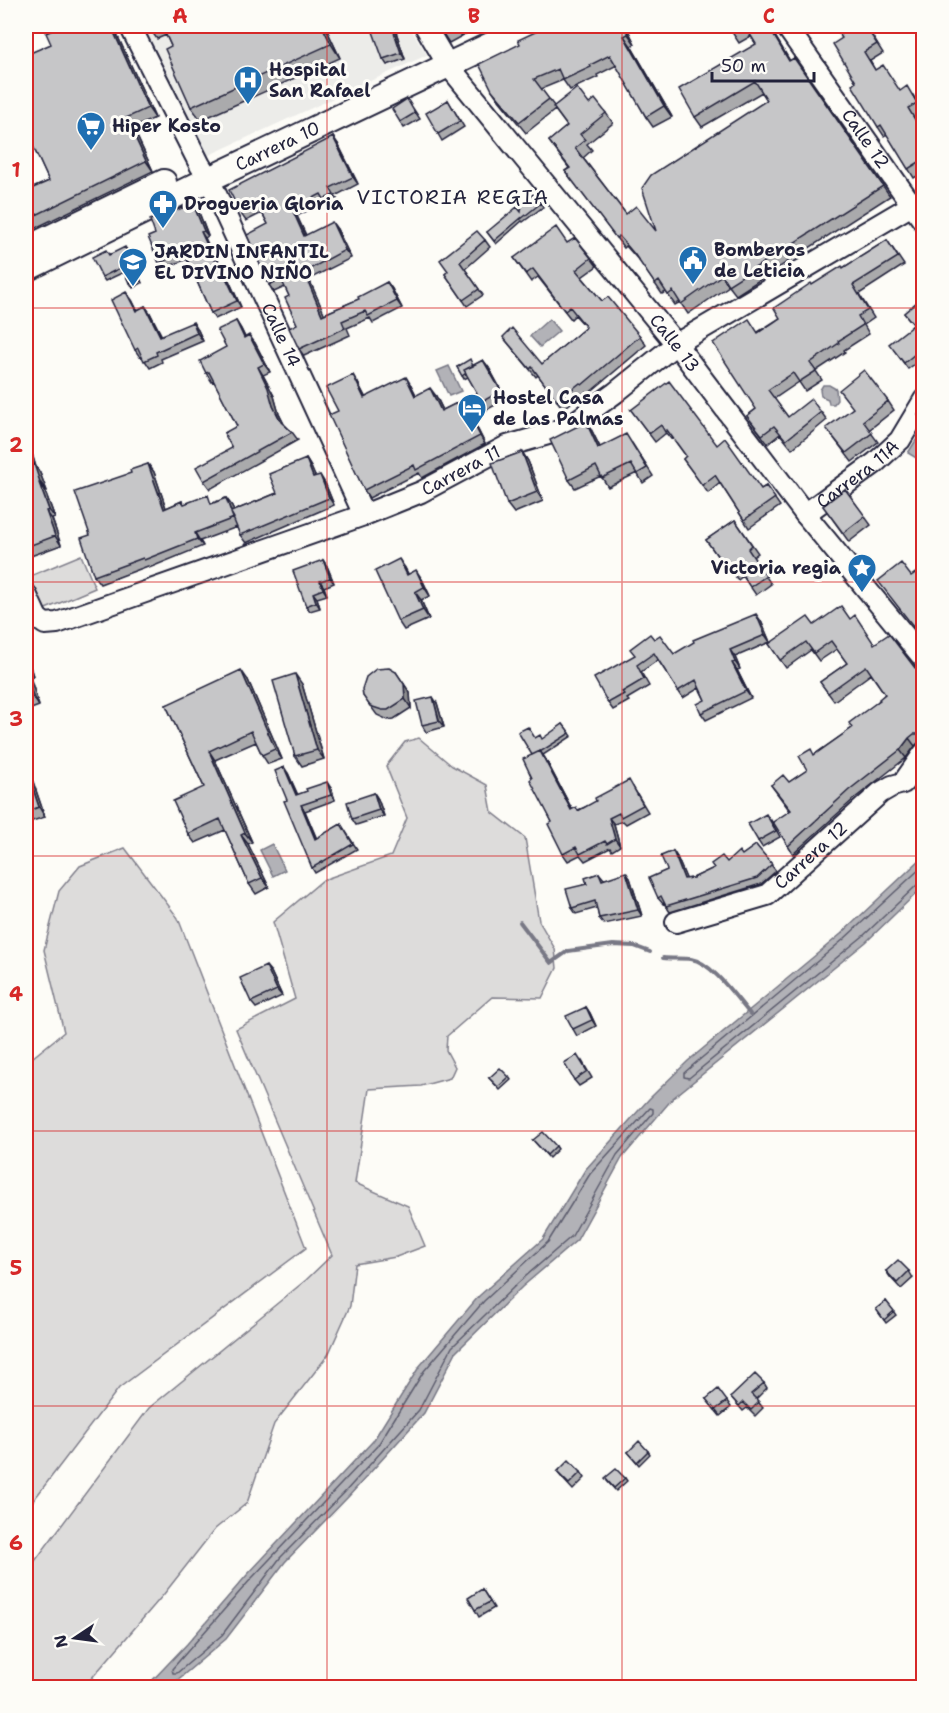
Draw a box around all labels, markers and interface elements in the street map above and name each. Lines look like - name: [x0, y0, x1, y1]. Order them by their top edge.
- text: A: [172, 3, 188, 29]
- text: B: [468, 3, 480, 29]
- text: C: [763, 3, 775, 29]
- scale bar: [712, 45, 814, 83]
- text: 50 m: [721, 54, 766, 78]
- place label: Hospital San Rafael: [269, 58, 371, 103]
- hospital icon: Hospital San Rafael: [232, 64, 264, 106]
- street label: Calle 12: [836, 104, 895, 174]
- supermarket icon: Hiper Kosto: [75, 110, 107, 152]
- place label: Hiper Kosto: [112, 114, 221, 138]
- street label: Carrera 10: [231, 116, 324, 177]
- text: 1: [11, 157, 21, 183]
- district label: VICTORIA REGIA: [357, 184, 549, 210]
- pharmacy icon: Drogueria Gloria: [147, 188, 179, 230]
- place label: Drogueria Gloria: [184, 192, 344, 216]
- place label: Bomberos de Leticia: [714, 238, 805, 283]
- place label: JARDIN INFANTIL EL DIVINO NIÑO: [154, 240, 329, 285]
- public building icon: Bomberos de Leticia: [677, 244, 709, 286]
- school or university icon: JARDIN INFANTIL EL DIVINO NIÑO: [117, 246, 149, 288]
- street label: Calle 14: [256, 299, 306, 371]
- street label: Calle 13: [644, 309, 705, 377]
- place label: Hostel Casa de las Palmas: [493, 386, 623, 431]
- hotel icon: Hostel Casa de las Palmas: [456, 392, 488, 434]
- text: 2: [9, 432, 23, 458]
- street label: Carrera 11A: [811, 435, 904, 514]
- street label: Carrera 11: [417, 440, 505, 502]
- place icon: Victoria regia: [846, 552, 878, 594]
- place label: Victoria regia: [711, 556, 842, 580]
- text: 3: [9, 706, 23, 732]
- street label: Carrera 12: [769, 816, 853, 895]
- text: 4: [9, 981, 23, 1007]
- text: 5: [10, 1255, 22, 1281]
- text: 6: [9, 1530, 23, 1556]
- north arrow: [45, 1608, 105, 1668]
- text: N: [49, 1633, 73, 1650]

